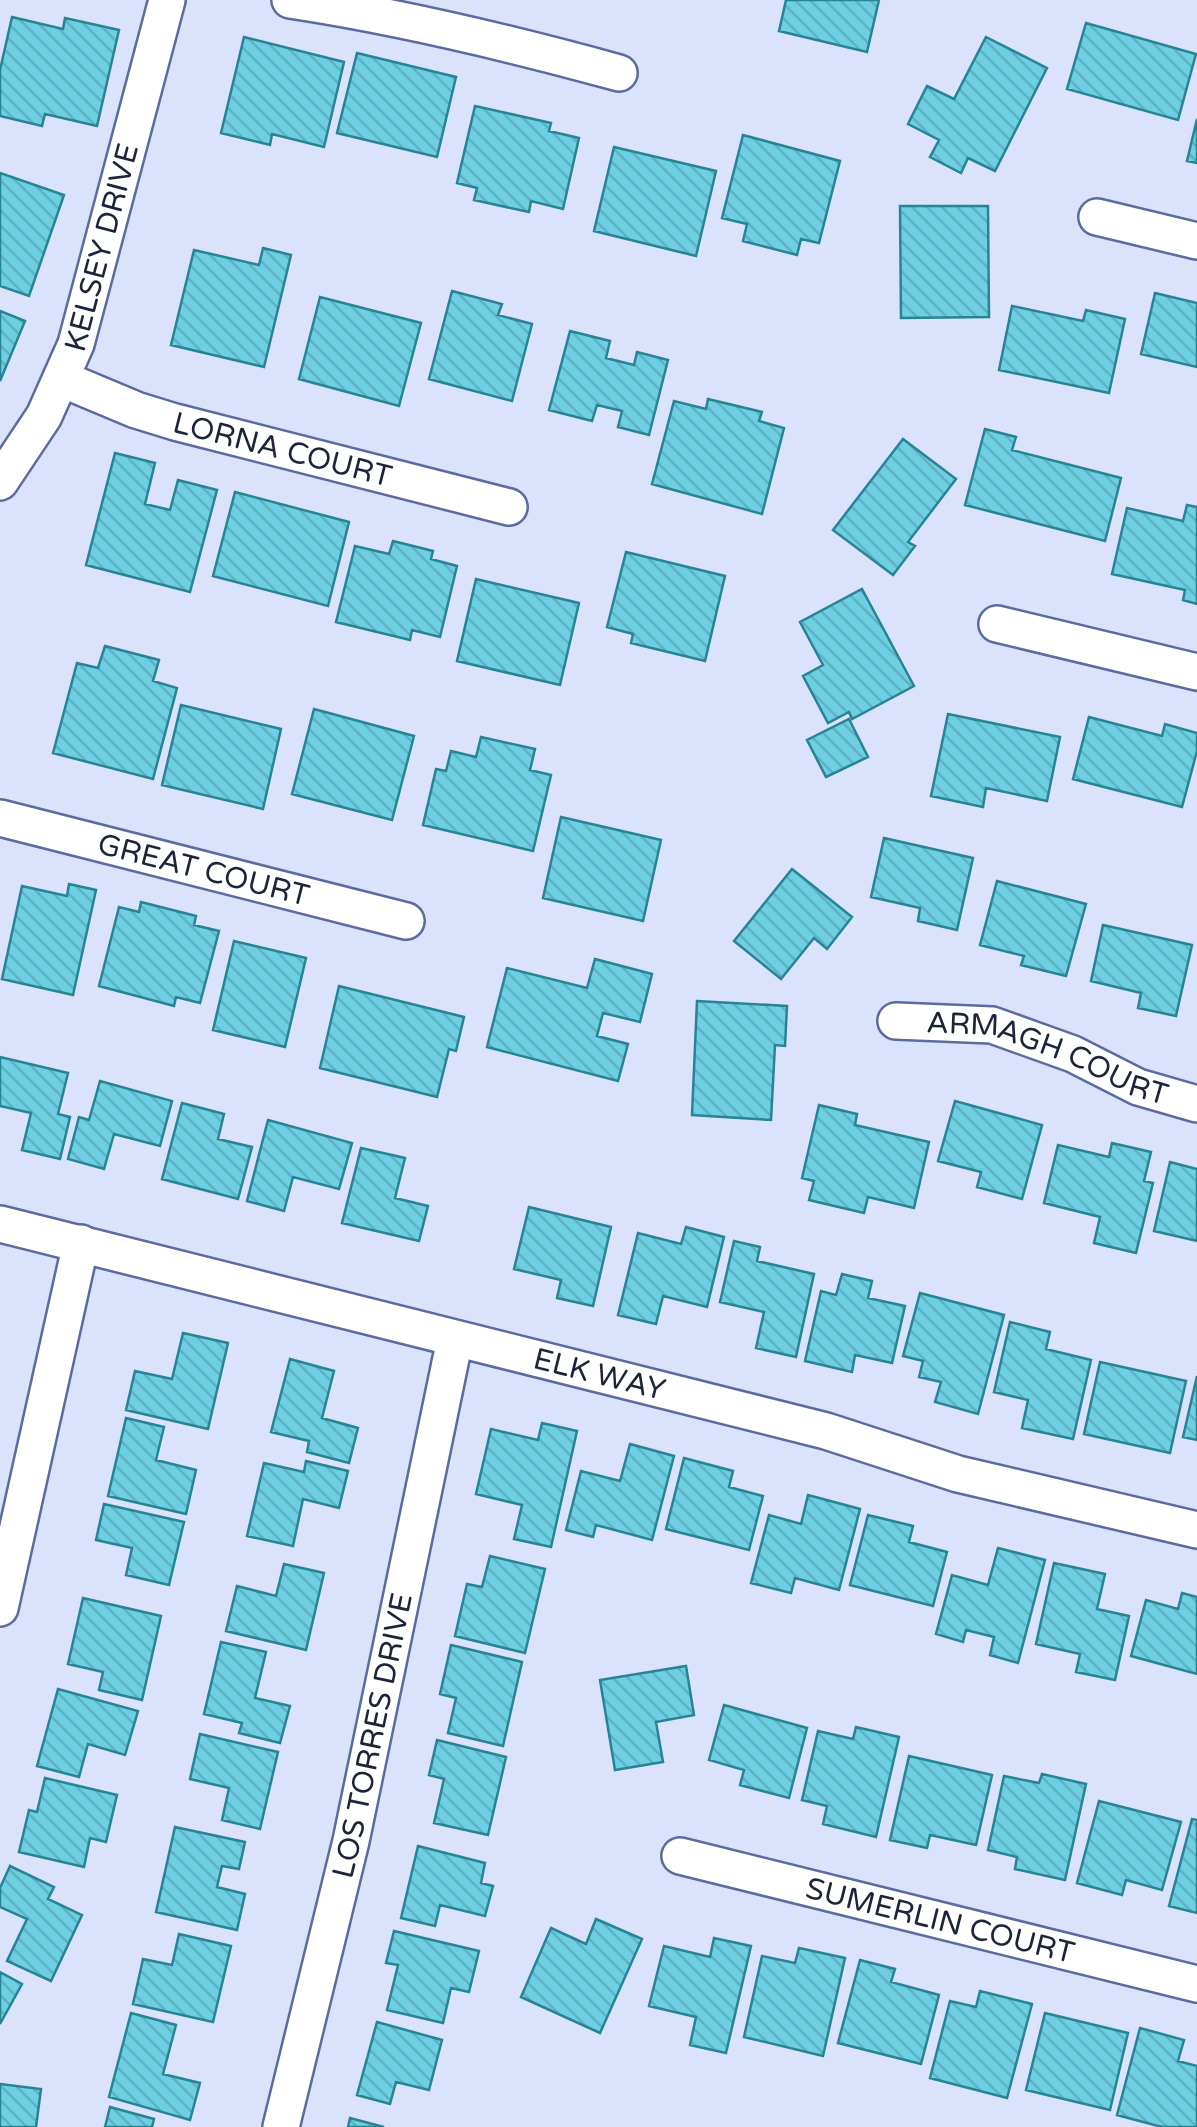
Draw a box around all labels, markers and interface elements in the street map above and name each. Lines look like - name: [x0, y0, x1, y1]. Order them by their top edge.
- street label: KELSEY DRIVE: [56, 139, 147, 355]
- street label: LORNA COURT: [169, 404, 396, 495]
- street label: GREAT COURT: [94, 825, 313, 914]
- street label: ARMAGH COURT: [926, 1004, 1172, 1113]
- street label: ELK WAY: [530, 1340, 669, 1409]
- street label: LOS TORRES DRIVE: [324, 1590, 420, 1882]
- street label: SUMERLIN COURT: [802, 1869, 1078, 1971]

